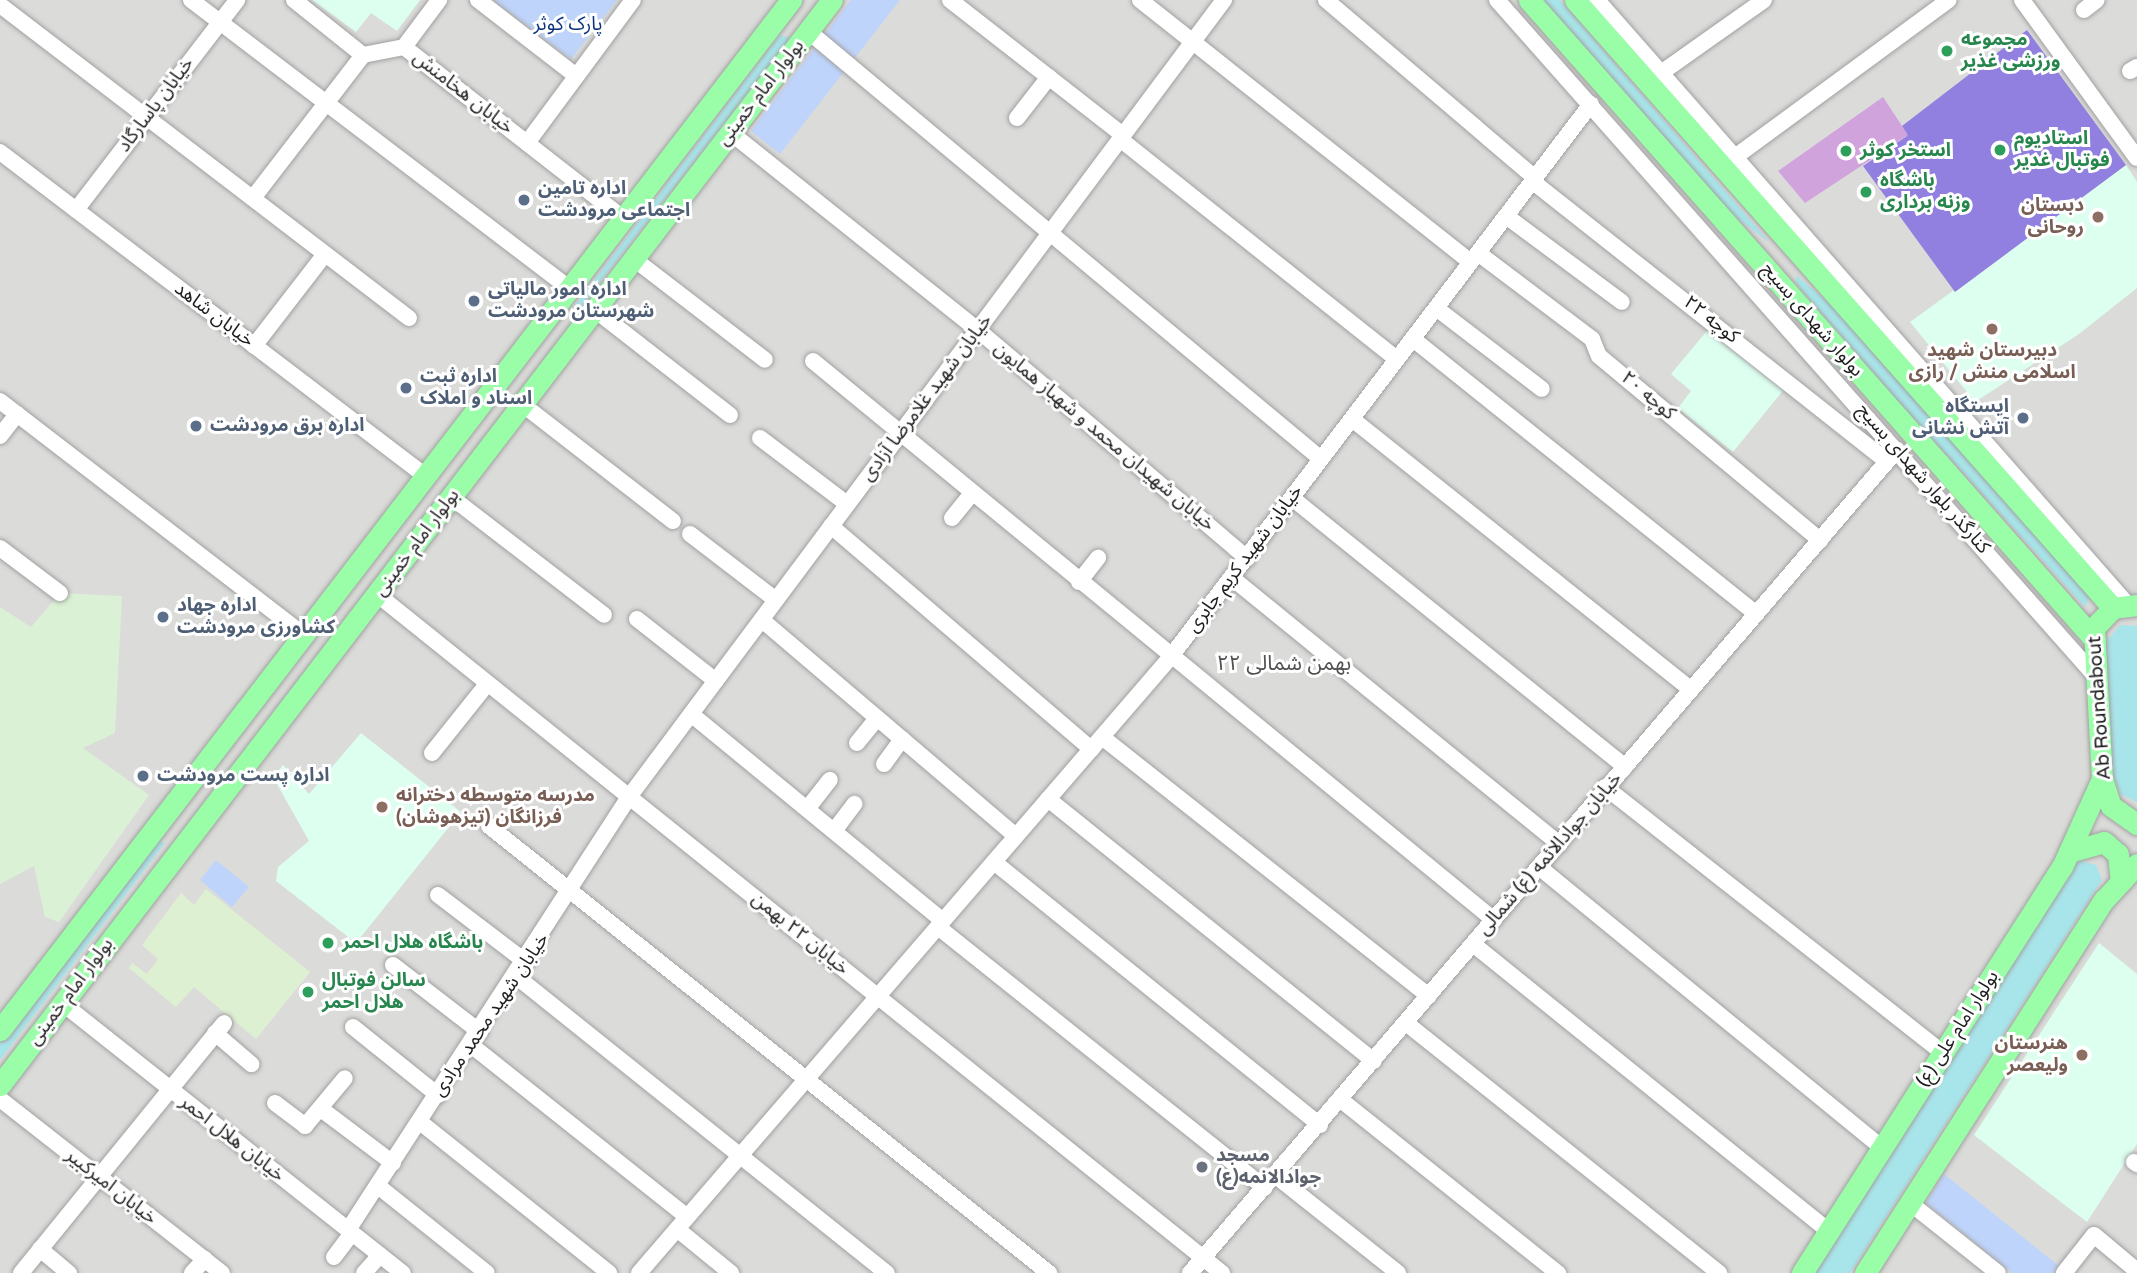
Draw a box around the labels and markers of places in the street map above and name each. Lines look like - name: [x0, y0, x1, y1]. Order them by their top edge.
- place label: مجموعه ورزشی غذیر: [1961, 29, 2060, 73]
- marker: مجموعه ورزشی غذیر: [1939, 43, 1955, 59]
- place label: استادیوم فوتبال غدیر: [2014, 128, 2110, 172]
- place label: استخر کوثر: [1860, 140, 1951, 162]
- marker: استادیوم فوتبال غدیر: [1992, 142, 2008, 158]
- marker: استخر کوثر: [1838, 143, 1854, 159]
- place label: باشگاه وزنه برداری: [1880, 170, 1971, 214]
- place label: اداره تامین اجتماعی مرودشت: [538, 178, 690, 222]
- marker: باشگاه وزنه برداری: [1858, 184, 1874, 200]
- marker: اداره تامین اجتماعی مرودشت: [516, 192, 532, 208]
- place label: دبستان روحانی: [2021, 195, 2084, 239]
- marker: دبستان روحانی: [2090, 209, 2106, 225]
- place label: اداره امور مالیاتی شهرستان مرودشت: [488, 279, 654, 323]
- marker: اداره امور مالیاتی شهرستان مرودشت: [466, 293, 482, 309]
- marker: دبیرستان شهید اسلامی منش / رازی: [1984, 321, 2000, 337]
- place label: دبیرستان شهید اسلامی منش / رازی: [1908, 340, 2076, 384]
- place label: اداره ثبت اسناد و املاک: [420, 366, 532, 410]
- marker: اداره ثبت اسناد و املاک: [398, 380, 414, 396]
- place label: ایستگاه آتش نشانی: [1912, 396, 2009, 440]
- marker: ایستگاه آتش نشانی: [2015, 410, 2031, 426]
- place label: اداره برق مرودشت: [210, 415, 364, 437]
- marker: اداره برق مرودشت: [188, 418, 204, 434]
- place label: اداره جهاد کشاورزی مرودشت: [177, 595, 335, 639]
- marker: اداره جهاد کشاورزی مرودشت: [155, 609, 171, 625]
- place label: اداره پست مرودشت: [157, 765, 330, 787]
- marker: اداره پست مرودشت: [135, 768, 151, 784]
- place label: مدرسه متوسطه دخترانه فرزانگان (تیزهوشان): [396, 785, 595, 829]
- marker: مدرسه متوسطه دخترانه فرزانگان (تیزهوشان): [374, 799, 390, 815]
- place label: باشگاه هلال احمر: [342, 932, 483, 954]
- marker: باشگاه هلال احمر: [320, 935, 336, 951]
- place label: سالن فوتبال هلال احمر: [322, 970, 426, 1014]
- marker: سالن فوتبال هلال احمر: [300, 984, 316, 1000]
- place label: هنرستان ولیعصر: [1995, 1033, 2068, 1077]
- marker: هنرستان ولیعصر: [2074, 1047, 2090, 1063]
- place label: مسجد جوادالانمه(ع): [1216, 1145, 1321, 1189]
- marker: مسجد جوادالانمه(ع): [1194, 1159, 1210, 1175]

